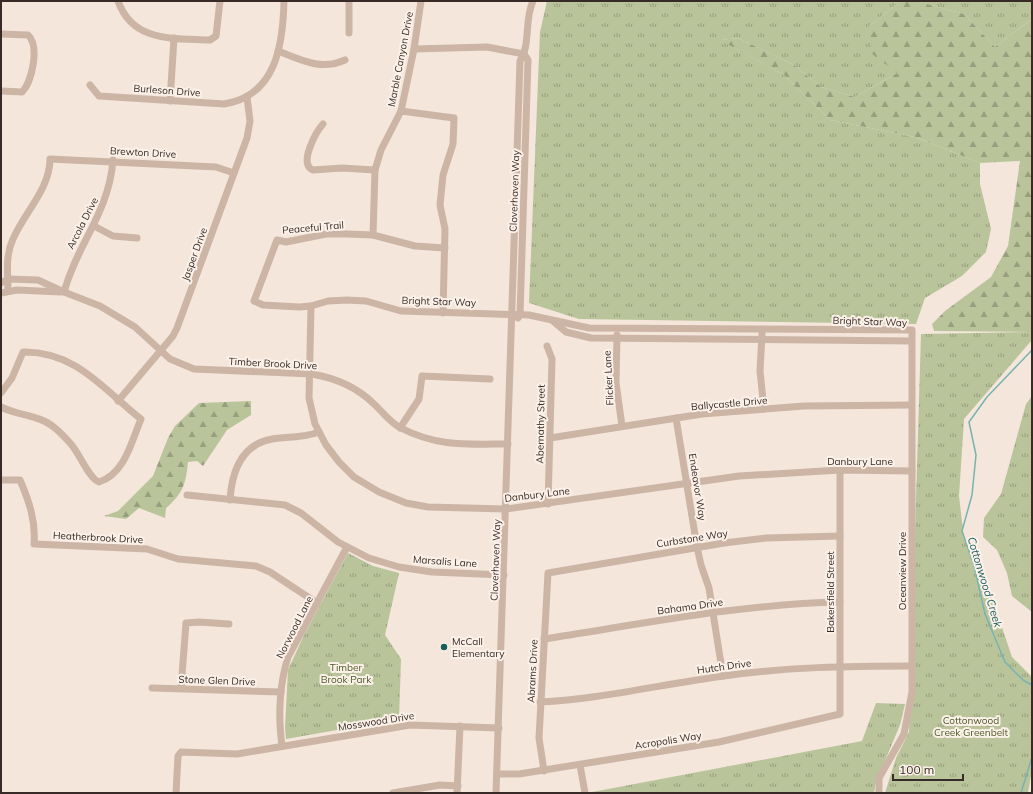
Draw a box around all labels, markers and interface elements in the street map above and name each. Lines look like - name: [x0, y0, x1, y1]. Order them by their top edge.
- street label: Marble Canyon Drive: [385, 10, 416, 108]
- street label: Burleson Drive: [133, 82, 201, 99]
- street label: Brewton Drive: [110, 144, 176, 161]
- street label: Cloverhaven Way: [507, 149, 522, 232]
- street label: Arcola Drive: [64, 195, 101, 251]
- street label: Peaceful Trail: [282, 218, 344, 237]
- street label: Jasper Drive: [179, 226, 210, 283]
- street label: Bright Star Way: [401, 294, 477, 309]
- street label: Bright Star Way: [832, 314, 908, 329]
- street label: Flicker Lane: [601, 350, 616, 406]
- street label: Timber Brook Drive: [228, 355, 318, 372]
- street label: Abernathy Street: [533, 384, 548, 464]
- street label: Ballycastle Drive: [690, 394, 768, 413]
- street label: Endeavor Way: [686, 452, 709, 522]
- street label: Danbury Lane: [827, 455, 893, 468]
- street label: Danbury Lane: [504, 484, 570, 505]
- street label: Cloverhaven Way: [488, 518, 503, 601]
- street label: Curbstone Way: [656, 526, 729, 551]
- street label: Heatherbrook Drive: [52, 529, 143, 546]
- street label: Oceanview Drive: [896, 532, 909, 610]
- water label: Cottonwood Creek: [965, 535, 1006, 629]
- street label: Bakersfield Street: [824, 551, 837, 633]
- street label: Marsalis Lane: [412, 553, 477, 570]
- street label: Norwood Lane: [273, 594, 316, 661]
- street label: Bahama Drive: [656, 595, 724, 618]
- place label: McCall Elementary: [452, 635, 505, 660]
- street label: Abrams Drive: [524, 639, 541, 703]
- marker: McCall Elementary: [439, 642, 449, 652]
- street label: Hutch Drive: [696, 656, 752, 677]
- park label: Timber Brook Park: [321, 661, 372, 686]
- street label: Stone Glen Drive: [178, 673, 256, 688]
- street label: Mosswood Drive: [337, 709, 415, 734]
- park label: Cottonwood Creek Greenbelt: [934, 714, 1008, 739]
- street label: Acropolis Way: [634, 729, 703, 752]
- scale bar: [893, 756, 963, 782]
- text: 100 m: [899, 762, 934, 777]

